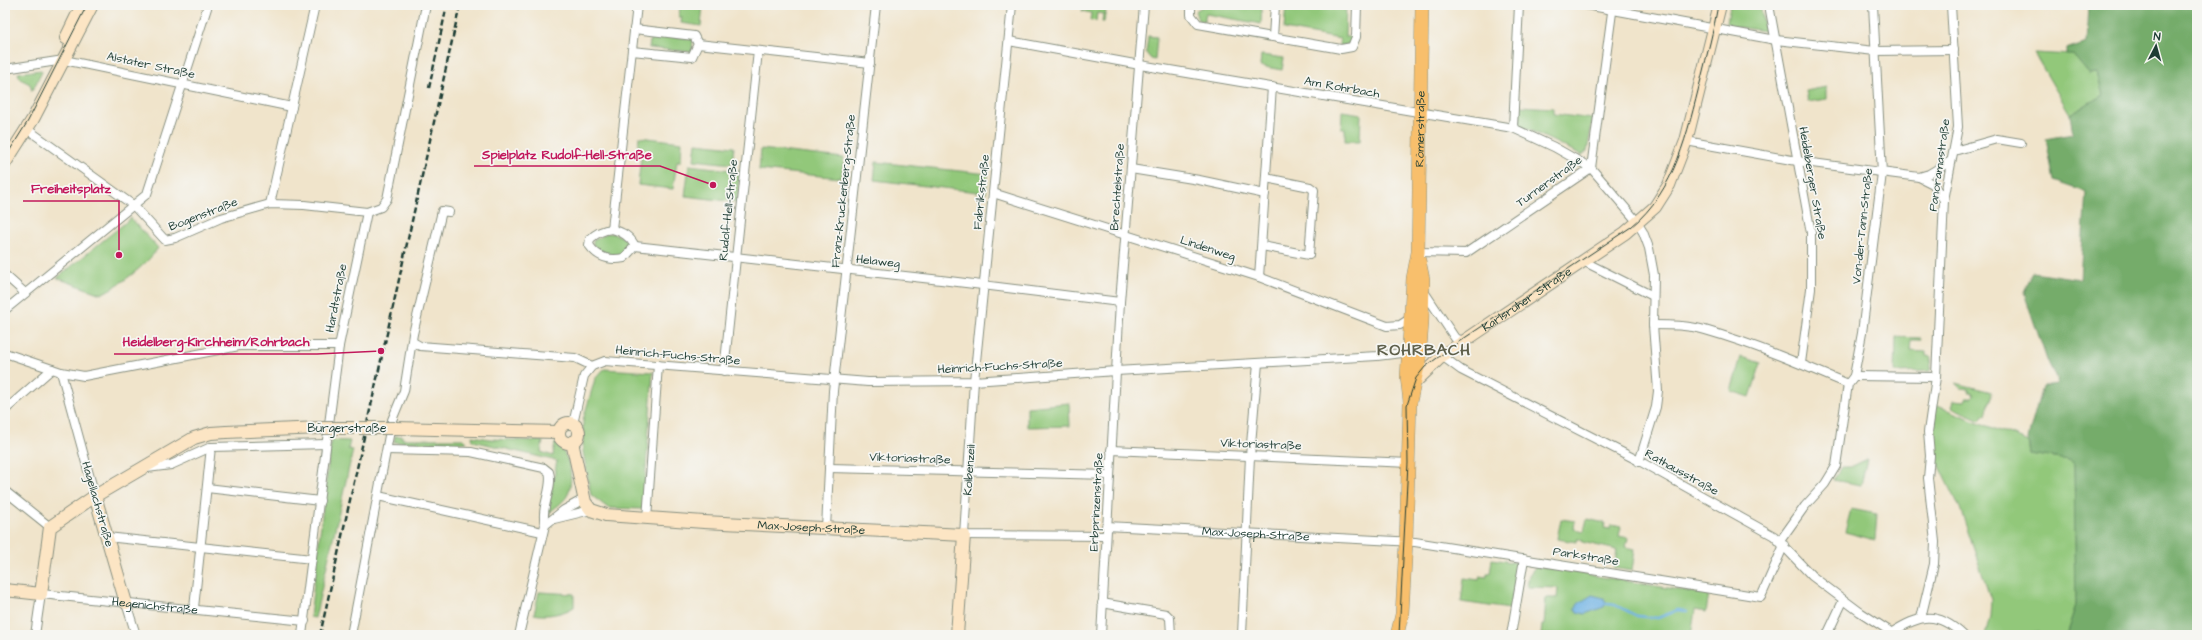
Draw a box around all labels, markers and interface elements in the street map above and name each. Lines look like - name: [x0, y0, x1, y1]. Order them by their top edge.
- north arrow: [2136, 26, 2176, 66]
- text: N: [2153, 29, 2161, 44]
- street label: Alstater Straße: [105, 48, 197, 83]
- street label: Am Rohrbach: [1303, 73, 1381, 102]
- street label: Römerstraße: [1411, 90, 1430, 167]
- street label: Franz-Kruckenberg-Straße: [827, 113, 861, 269]
- street label: Panoramastraße: [1925, 117, 1954, 212]
- street label: Heidelberger Straße: [1793, 125, 1831, 242]
- callout: Spielplatz Rudolf-Hell-Straße: [474, 141, 660, 166]
- street label: Brechtelstraße: [1106, 143, 1129, 231]
- text: Spielplatz Rudolf-Hell-Straße: [481, 146, 652, 165]
- street label: Turnerstraße: [1513, 151, 1586, 211]
- street label: Fabrikstraße: [969, 153, 994, 231]
- street label: Rudolf-Hell-Straße: [715, 158, 742, 262]
- street label: Von-der-Tann-Straße: [1848, 167, 1877, 285]
- callout: Freiheitsplatz: [23, 176, 119, 201]
- text: Freiheitsplatz: [31, 180, 112, 199]
- street label: Bogenstraße: [166, 193, 241, 236]
- street label: Lindenweg: [1178, 232, 1238, 266]
- street label: Helaweg: [855, 251, 901, 273]
- street label: Hardtstraße: [322, 262, 352, 334]
- street label: Karlsruher Straße: [1479, 263, 1576, 336]
- callout: Heidelberg-Kirchheim/Rohrbach: [114, 329, 317, 354]
- text: Heidelberg-Kirchheim/Rohrbach: [123, 333, 310, 353]
- district label: ROHRBACH: [1377, 339, 1471, 361]
- street label: Heinrich-Fuchs-Straße: [615, 342, 742, 369]
- street label: Heinrich-Fuchs-Straße: [937, 355, 1064, 378]
- street label: Bürgerstraße: [307, 420, 387, 438]
- street label: Viktoriastraße: [1220, 435, 1303, 454]
- street label: Kolbenzeil: [959, 444, 980, 496]
- street label: Rathausstraße: [1642, 445, 1722, 500]
- street label: Viktoriastraße: [869, 449, 952, 468]
- street label: Erbprinzenstraße: [1085, 452, 1108, 552]
- street label: Hagellachstraße: [76, 459, 118, 550]
- street label: Max-Joseph-Straße: [757, 517, 866, 539]
- street label: Max-Joseph-Straße: [1202, 523, 1311, 546]
- street label: Parkstraße: [1552, 543, 1621, 570]
- street label: Hegenichstraße: [111, 593, 199, 619]

